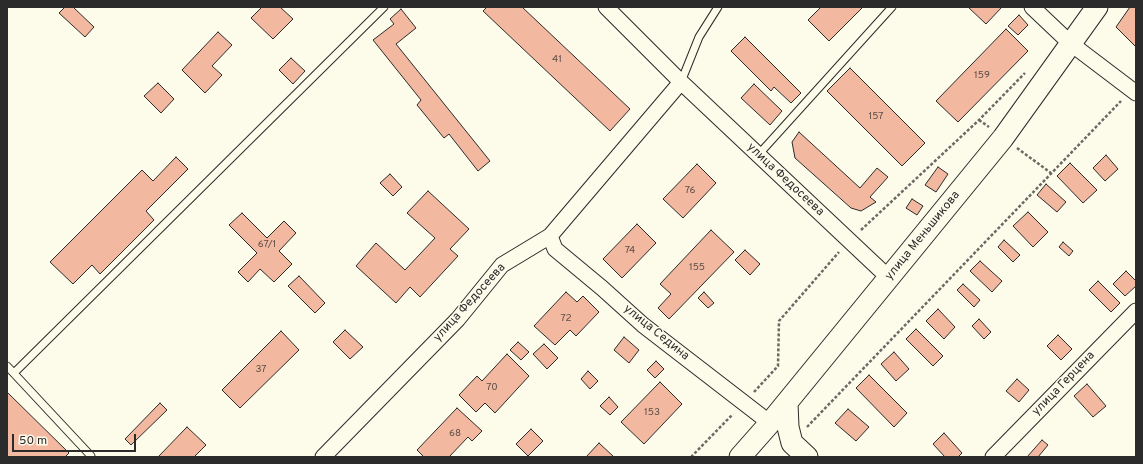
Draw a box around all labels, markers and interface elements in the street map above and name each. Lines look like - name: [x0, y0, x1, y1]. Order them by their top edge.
- house number: 41: [552, 54, 562, 66]
- house number: 159: [974, 70, 990, 82]
- house number: 157: [868, 111, 884, 123]
- street label: улица Федосеева: [743, 141, 827, 219]
- house number: 76: [685, 185, 695, 197]
- street label: улица Меньшикова: [883, 189, 963, 283]
- house number: 67/1: [258, 239, 276, 251]
- house number: 74: [625, 245, 635, 257]
- street label: улица Федосеева: [431, 261, 509, 345]
- house number: 155: [689, 262, 705, 274]
- street label: улица Седина: [620, 302, 692, 364]
- house number: 72: [560, 313, 572, 325]
- street label: улица Герцена: [1030, 349, 1098, 419]
- house number: 37: [255, 364, 267, 376]
- house number: 70: [486, 382, 498, 394]
- house number: 153: [644, 407, 660, 419]
- scale bar: [14, 426, 138, 452]
- house number: 68: [449, 428, 461, 440]
- text: 50 m: [19, 433, 47, 449]

